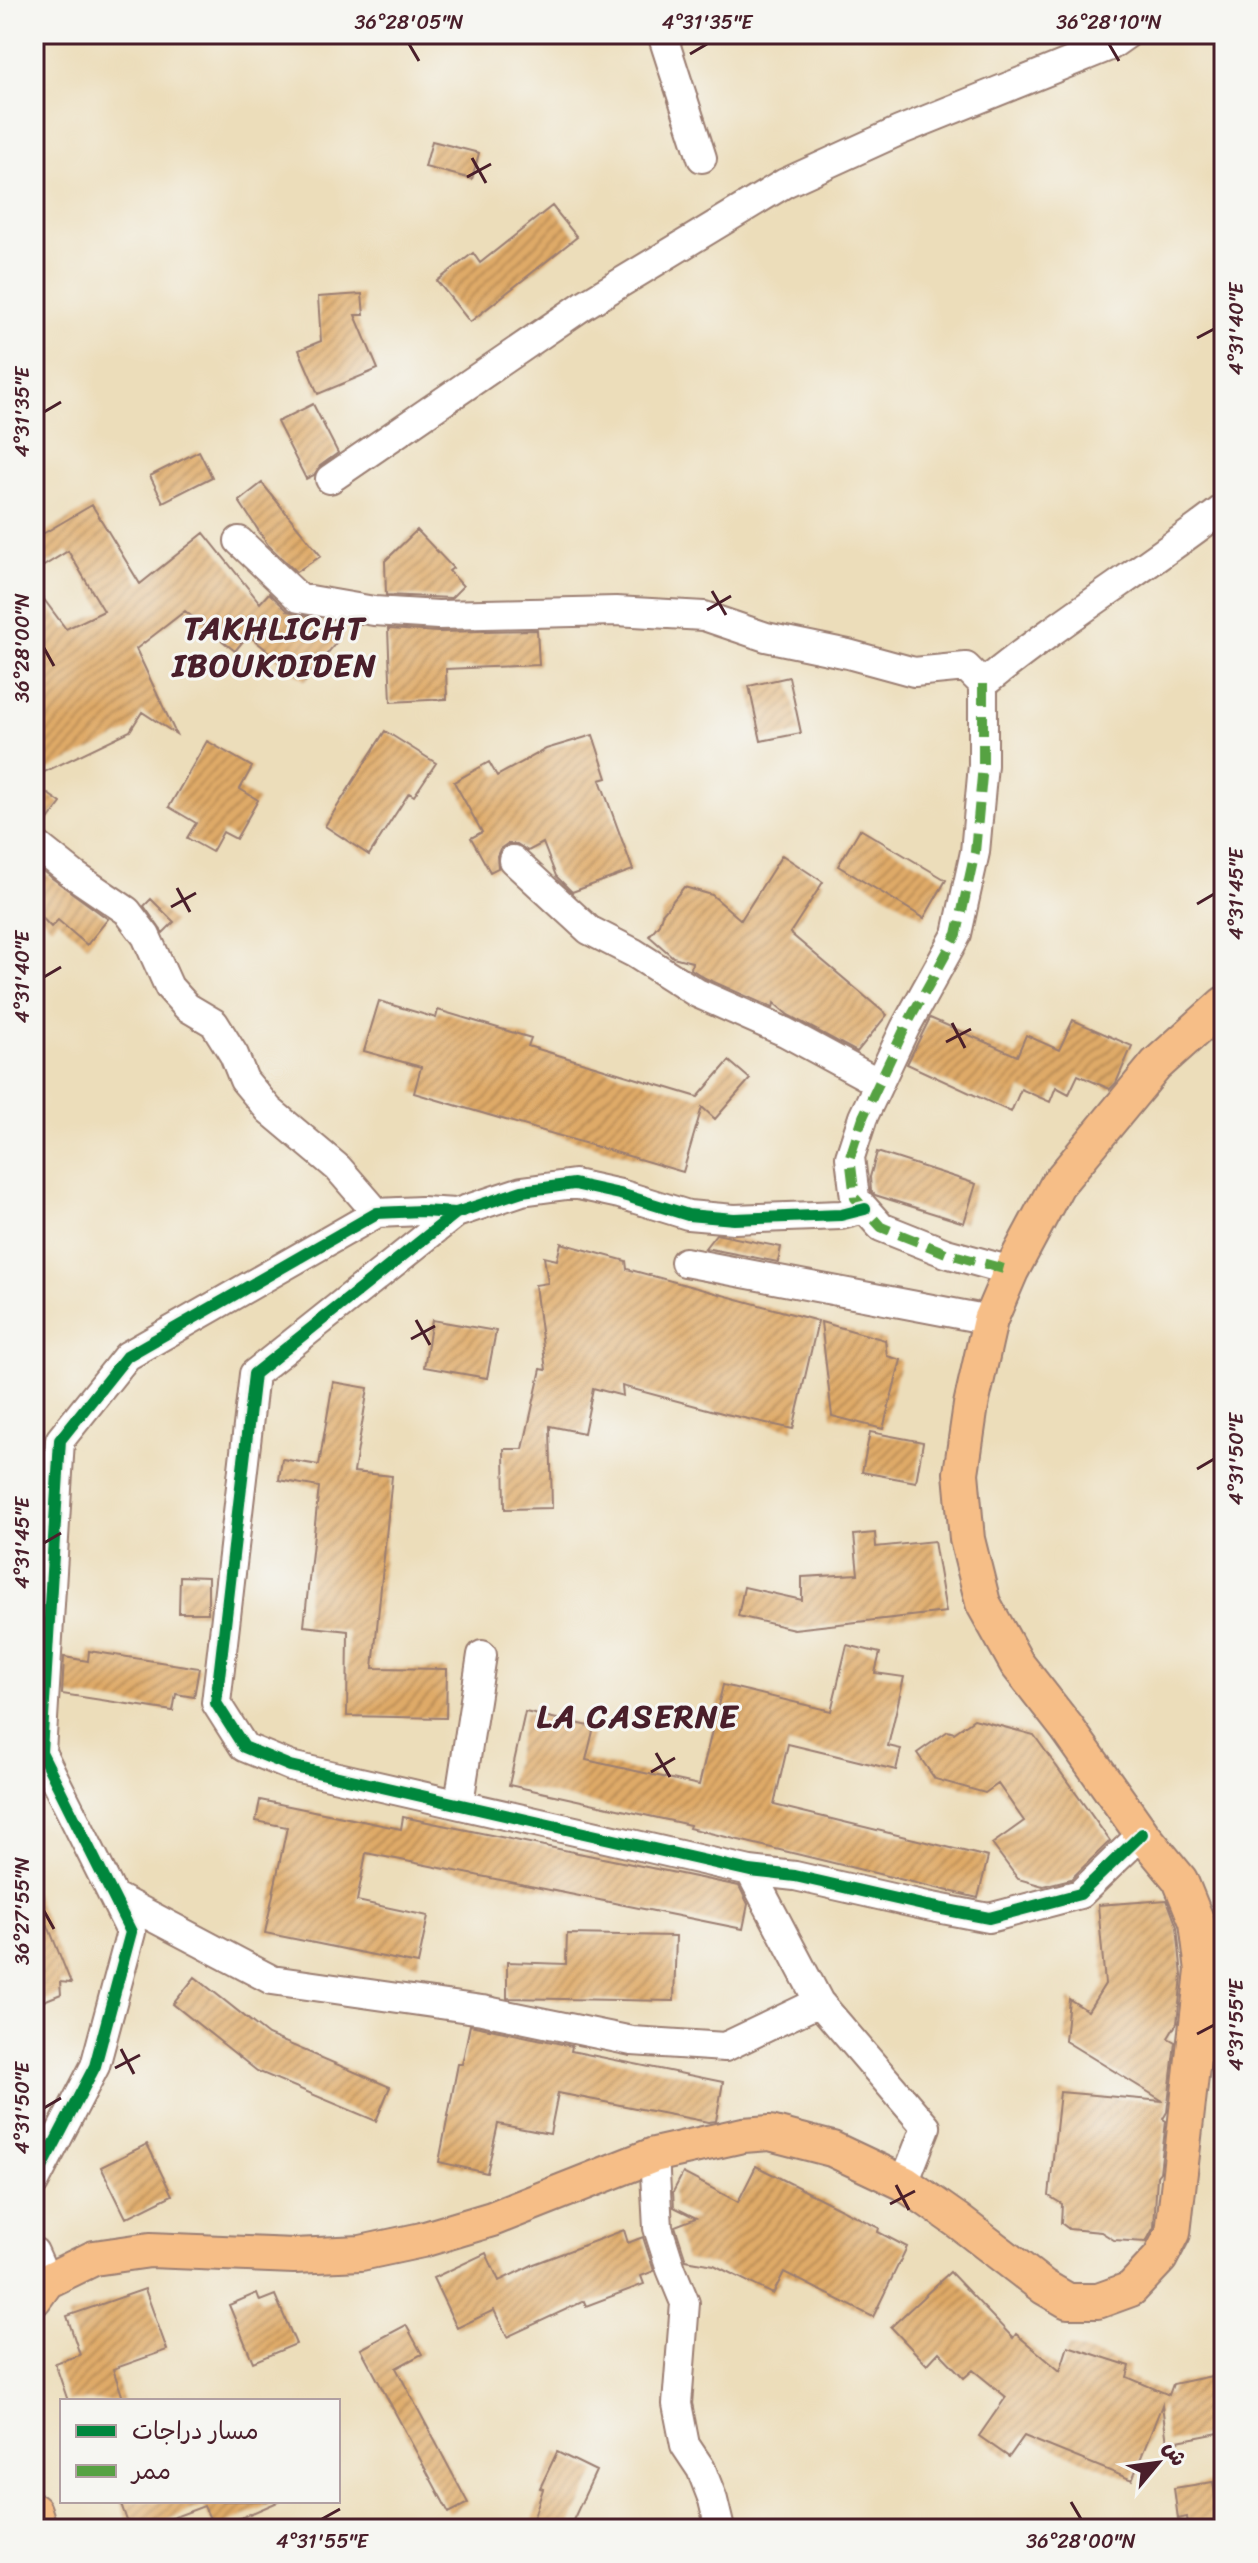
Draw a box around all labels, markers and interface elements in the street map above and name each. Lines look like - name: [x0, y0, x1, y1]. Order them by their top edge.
- text: 36°28'05"N: [355, 5, 464, 40]
- text: 4°31'35"E: [662, 5, 754, 40]
- text: 36°28'10"N: [1056, 5, 1162, 40]
- text: 4°31'40"E: [1219, 281, 1254, 375]
- text: 4°31'35"E: [5, 365, 40, 457]
- text: 36°28'00"N: [5, 593, 40, 703]
- district label: TAKHLICHT IBOUKDIDEN: [170, 600, 378, 694]
- text: 4°31'45"E: [1219, 846, 1254, 940]
- text: 4°31'40"E: [5, 929, 40, 1023]
- text: 4°31'50"E: [1219, 1411, 1254, 1505]
- text: 4°31'45"E: [5, 1495, 40, 1589]
- district label: LA CASERNE: [537, 1688, 739, 1745]
- text: 36°27'55"N: [5, 1857, 40, 1965]
- text: 4°31'55"E: [1219, 1977, 1254, 2071]
- text: 4°31'50"E: [5, 2060, 40, 2154]
- legend: [60, 2399, 340, 2503]
- text: مسار دراجات: [132, 2410, 259, 2452]
- north arrow: [1118, 2423, 1198, 2503]
- text: ش: [1152, 2434, 1198, 2474]
- text: ممر: [130, 2450, 171, 2492]
- text: 4°31'55"E: [276, 2524, 370, 2559]
- text: 36°28'00"N: [1026, 2524, 1136, 2559]

